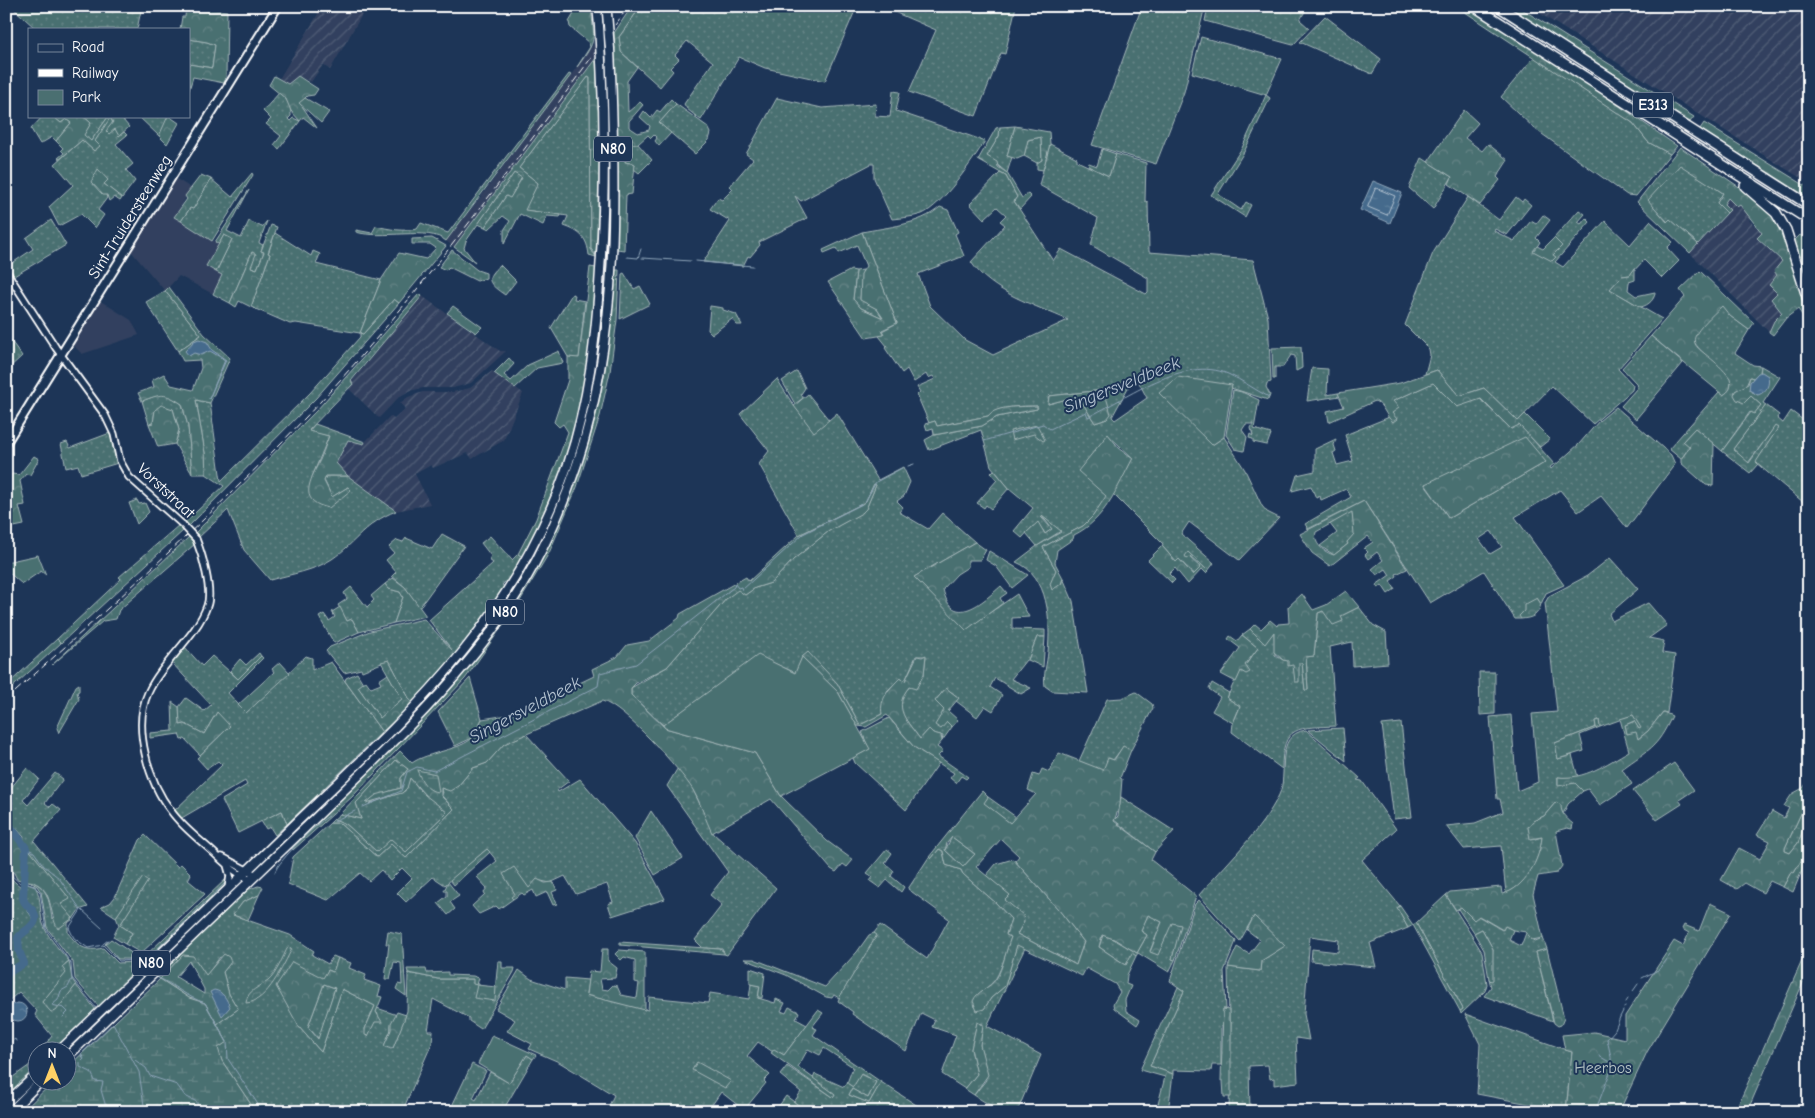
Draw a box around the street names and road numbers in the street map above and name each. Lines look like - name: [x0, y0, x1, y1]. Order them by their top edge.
- road number: E313: [1633, 92, 1673, 118]
- road number: N80: [594, 136, 632, 162]
- street label: Sint-Truidersteenweg: [85, 152, 175, 282]
- street label: Vorststraat: [134, 460, 199, 522]
- road number: N80: [486, 600, 524, 624]
- road number: N80: [132, 950, 170, 976]

